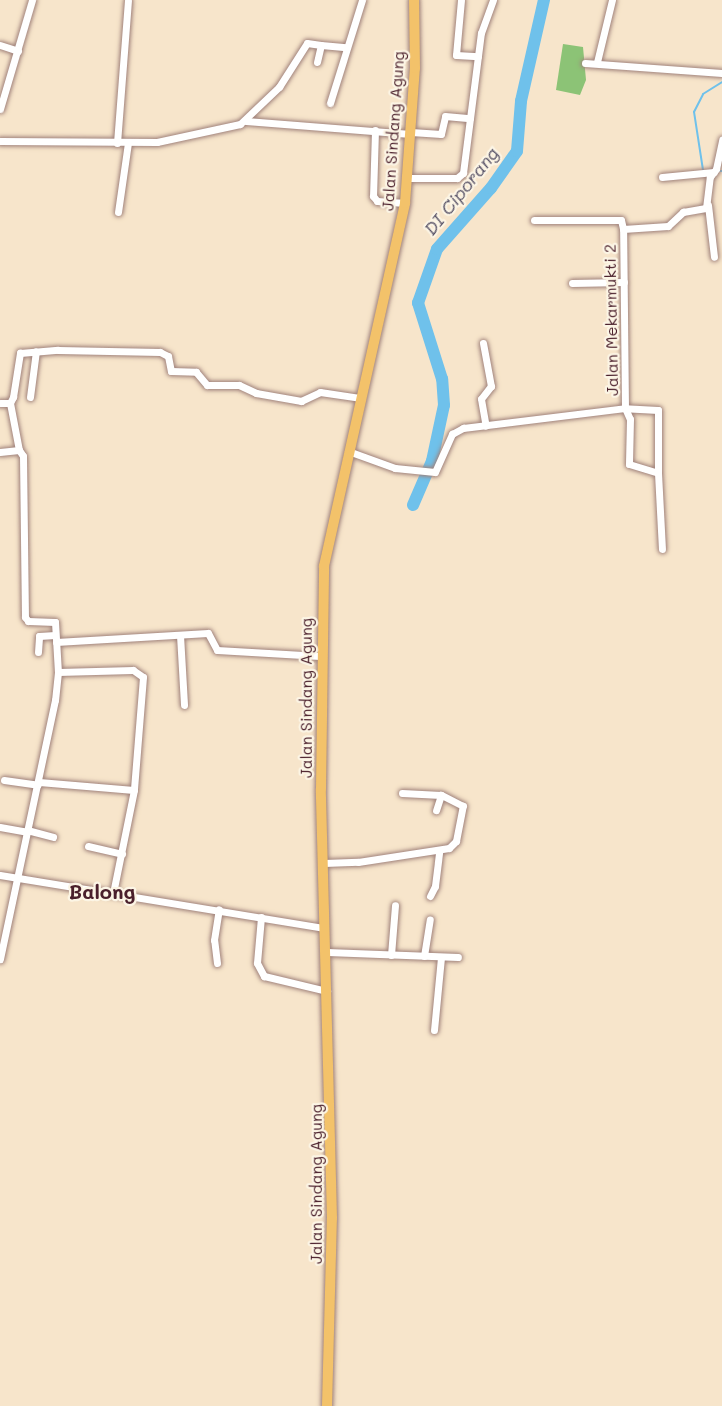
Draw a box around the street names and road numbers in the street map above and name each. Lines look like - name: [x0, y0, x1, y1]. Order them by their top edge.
- street label: Jalan Sindang Agung: [378, 50, 408, 212]
- street label: Jalan Mekarmukti 2: [600, 244, 622, 396]
- street label: Jalan Sindang Agung: [296, 618, 316, 778]
- street label: Jalan Sindang Agung: [306, 1104, 326, 1264]

